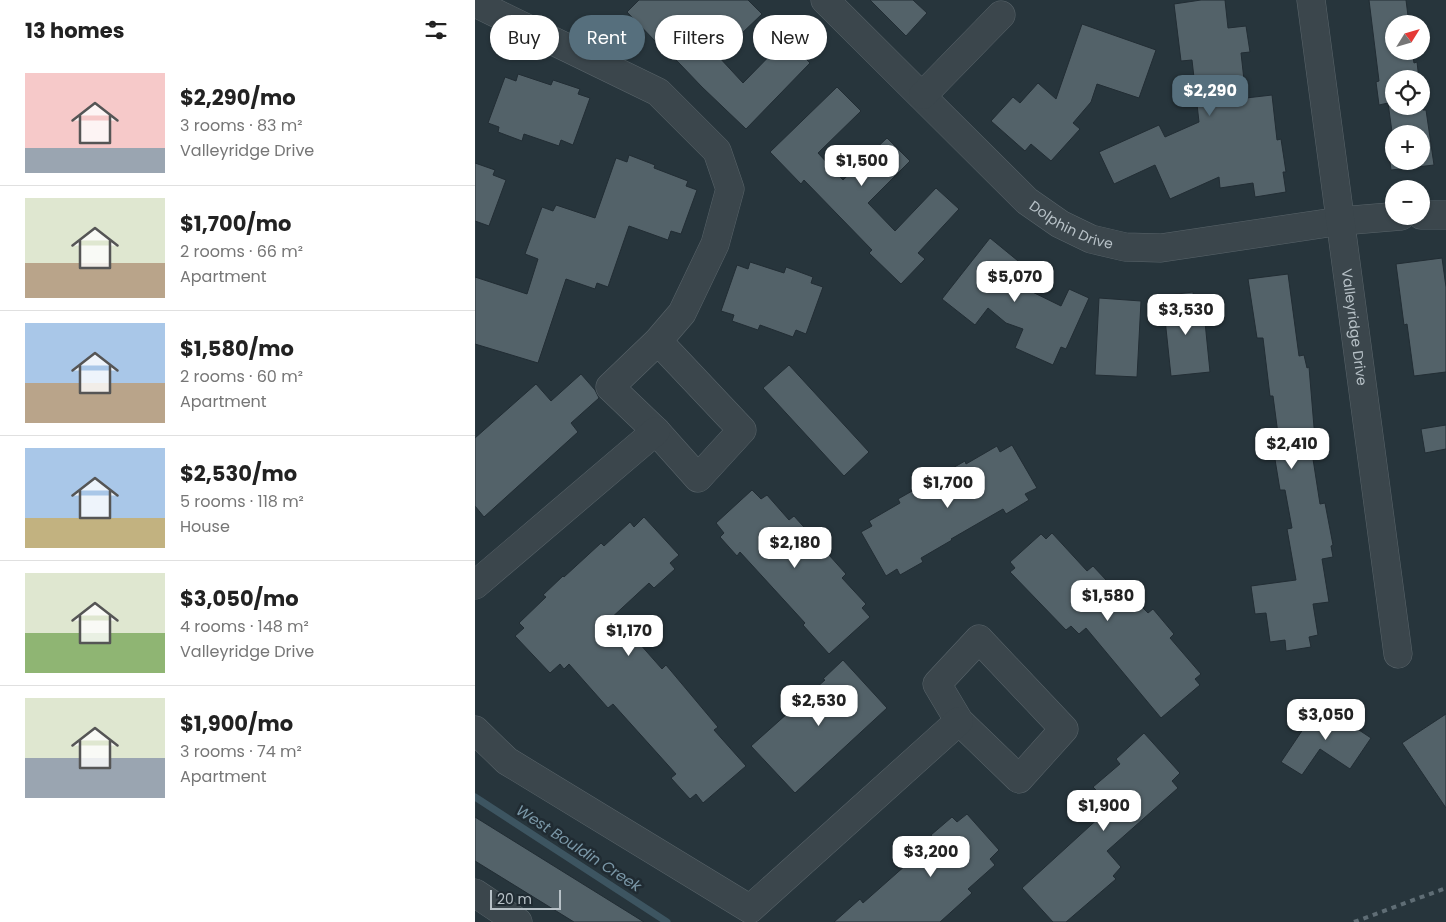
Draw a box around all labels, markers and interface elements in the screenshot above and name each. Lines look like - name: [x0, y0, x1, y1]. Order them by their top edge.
- chip: Buy: [490, 15, 559, 60]
- chip: Rent: [569, 15, 645, 60]
- chip: Filters: [655, 15, 743, 60]
- chip: New: [753, 15, 827, 60]
- north arrow: [1385, 15, 1430, 60]
- map controls: [1385, 15, 1430, 225]
- text: 13 homes: [25, 16, 124, 45]
- icon: filters: [422, 16, 450, 44]
- button: locate: [1385, 70, 1430, 115]
- pin: $2,290: [1169, 74, 1251, 117]
- text: $2,290: [1183, 79, 1237, 102]
- text: $2,290/mo: [180, 83, 296, 112]
- icon: home: [65, 93, 125, 153]
- text: 3 rooms · 83 m²: [180, 114, 302, 137]
- button: +: [1385, 125, 1430, 170]
- text: Valleyridge Drive: [180, 139, 314, 162]
- pin: $1,500: [821, 144, 903, 187]
- text: $1,500: [836, 149, 888, 172]
- button: −: [1385, 180, 1430, 225]
- street label: Dolphin Drive: [1025, 196, 1115, 254]
- text: $1,700/mo: [180, 209, 292, 238]
- icon: home: [65, 218, 125, 278]
- text: 2 rooms · 66 m²: [180, 240, 303, 263]
- pin: $5,070: [974, 260, 1056, 303]
- text: Apartment: [180, 265, 267, 288]
- text: $5,070: [988, 265, 1042, 288]
- street label: Valleyridge Drive: [1337, 268, 1372, 387]
- pin: $3,530: [1145, 294, 1227, 336]
- text: $3,530: [1158, 298, 1214, 321]
- text: $1,580/mo: [180, 334, 294, 363]
- icon: home: [65, 343, 125, 403]
- text: 2 rooms · 60 m²: [180, 365, 303, 388]
- text: Apartment: [180, 390, 267, 413]
- pin: $2,410: [1251, 428, 1333, 470]
- text: $2,410: [1266, 432, 1318, 455]
- text: $2,530/mo: [180, 459, 297, 488]
- pin: $1,700: [907, 466, 989, 509]
- icon: home: [65, 468, 125, 528]
- text: $1,700: [923, 471, 973, 494]
- text: 5 rooms · 118 m²: [180, 490, 304, 513]
- text: House: [180, 515, 230, 538]
- pin: $2,180: [754, 526, 836, 569]
- text: $2,180: [769, 531, 821, 554]
- pin: $1,580: [1067, 580, 1149, 622]
- text: $3,050/mo: [180, 584, 299, 613]
- text: $1,580: [1082, 584, 1134, 607]
- icon: home: [65, 593, 125, 653]
- pin: $1,170: [588, 614, 670, 657]
- text: 4 rooms · 148 m²: [180, 615, 309, 638]
- text: $1,170: [606, 619, 652, 642]
- text: Valleyridge Drive: [180, 640, 314, 663]
- pin: $2,530: [778, 684, 860, 727]
- text: $2,530: [792, 689, 846, 712]
- pin: $3,050: [1285, 698, 1367, 741]
- text: $3,050: [1298, 703, 1354, 726]
- text: $1,900/mo: [180, 709, 293, 738]
- icon: home: [65, 718, 125, 778]
- text: 3 rooms · 74 m²: [180, 740, 302, 763]
- text: Apartment: [180, 765, 267, 788]
- pin: $1,900: [1063, 790, 1145, 832]
- text: $1,900: [1078, 794, 1130, 817]
- water label: West Bouldin Creek: [512, 800, 647, 897]
- pin: $3,200: [890, 836, 972, 878]
- text: $3,200: [904, 840, 958, 863]
- scale bar: [490, 887, 561, 910]
- text: 20 m: [497, 889, 532, 909]

